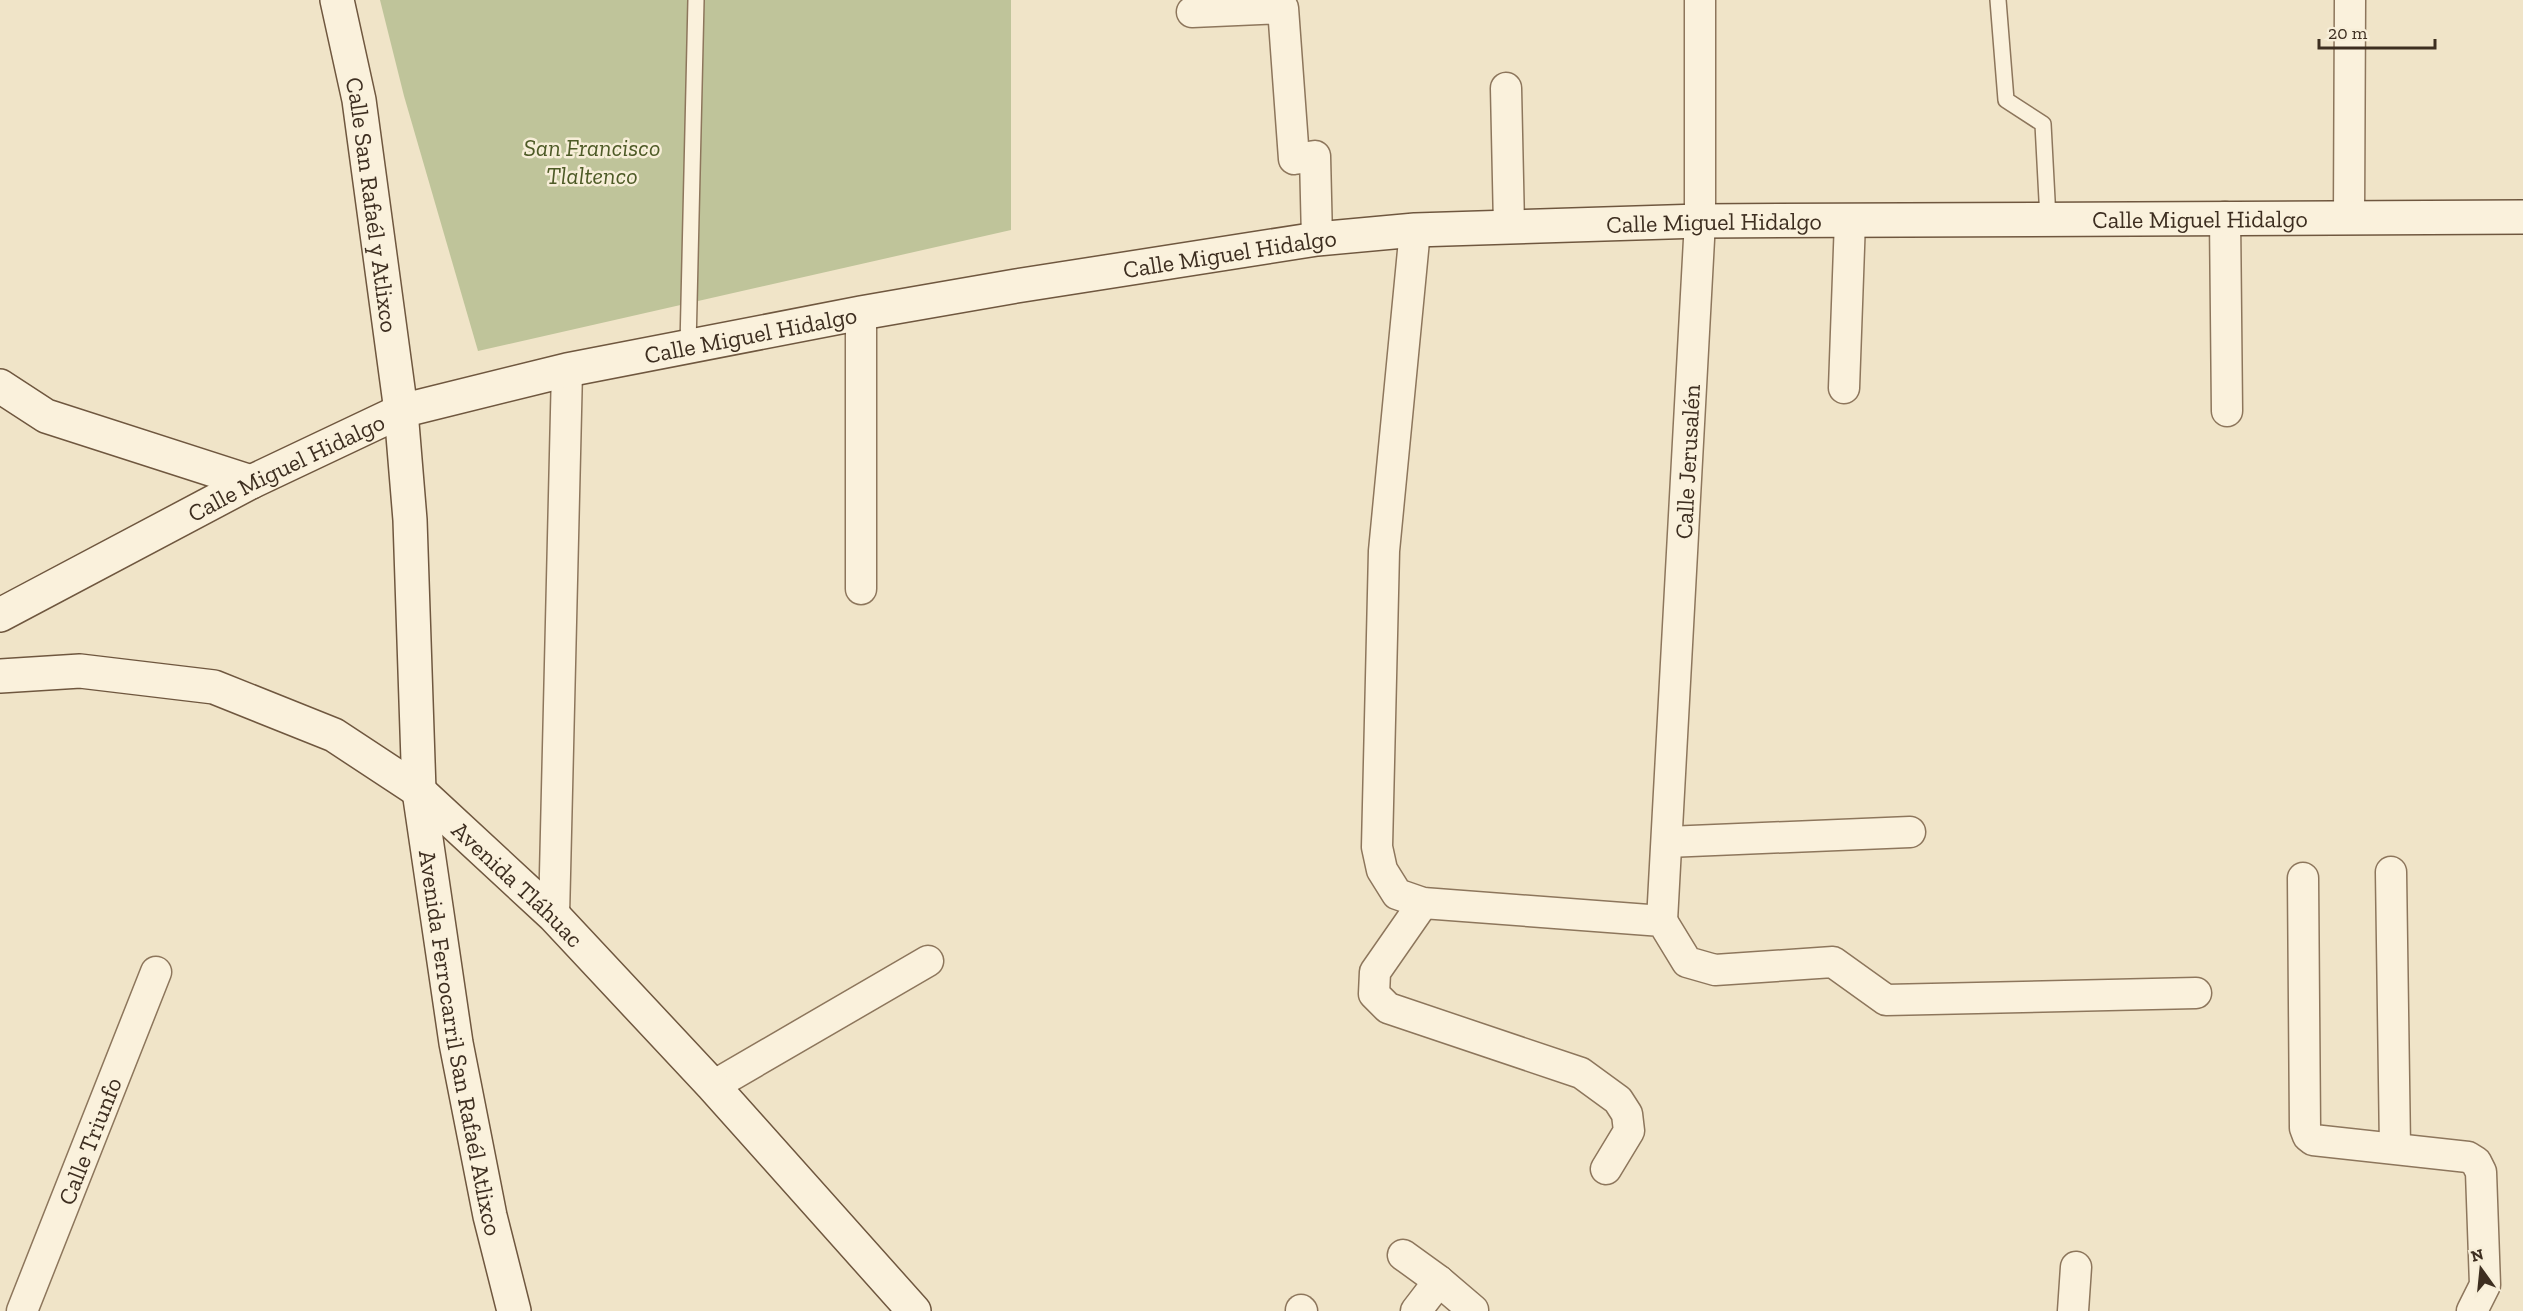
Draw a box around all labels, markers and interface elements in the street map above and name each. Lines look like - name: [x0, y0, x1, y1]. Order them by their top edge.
- scale bar: [2319, 12, 2434, 50]
- text: 20 m: [2328, 22, 2368, 44]
- street label: Calle San Rafaél y Atlixco: [340, 74, 405, 334]
- park label: San Francisco Tlaltenco: [524, 133, 660, 190]
- street label: Calle Miguel Hidalgo: [2092, 204, 2308, 234]
- street label: Calle Miguel Hidalgo: [1606, 206, 1822, 238]
- street label: Calle Miguel Hidalgo: [1121, 223, 1338, 284]
- street label: Calle Miguel Hidalgo: [642, 300, 859, 369]
- street label: Calle Jerusalén: [1668, 383, 1706, 540]
- street label: Calle Miguel Hidalgo: [182, 407, 389, 528]
- street label: Avenida Tláhuac: [446, 815, 590, 953]
- street label: Avenida Ferrocarril San Rafaél Atlixco: [413, 848, 509, 1239]
- street label: Calle Triunfo: [51, 1073, 127, 1209]
- north arrow: [2451, 1239, 2511, 1299]
- text: N: [2469, 1244, 2486, 1266]

